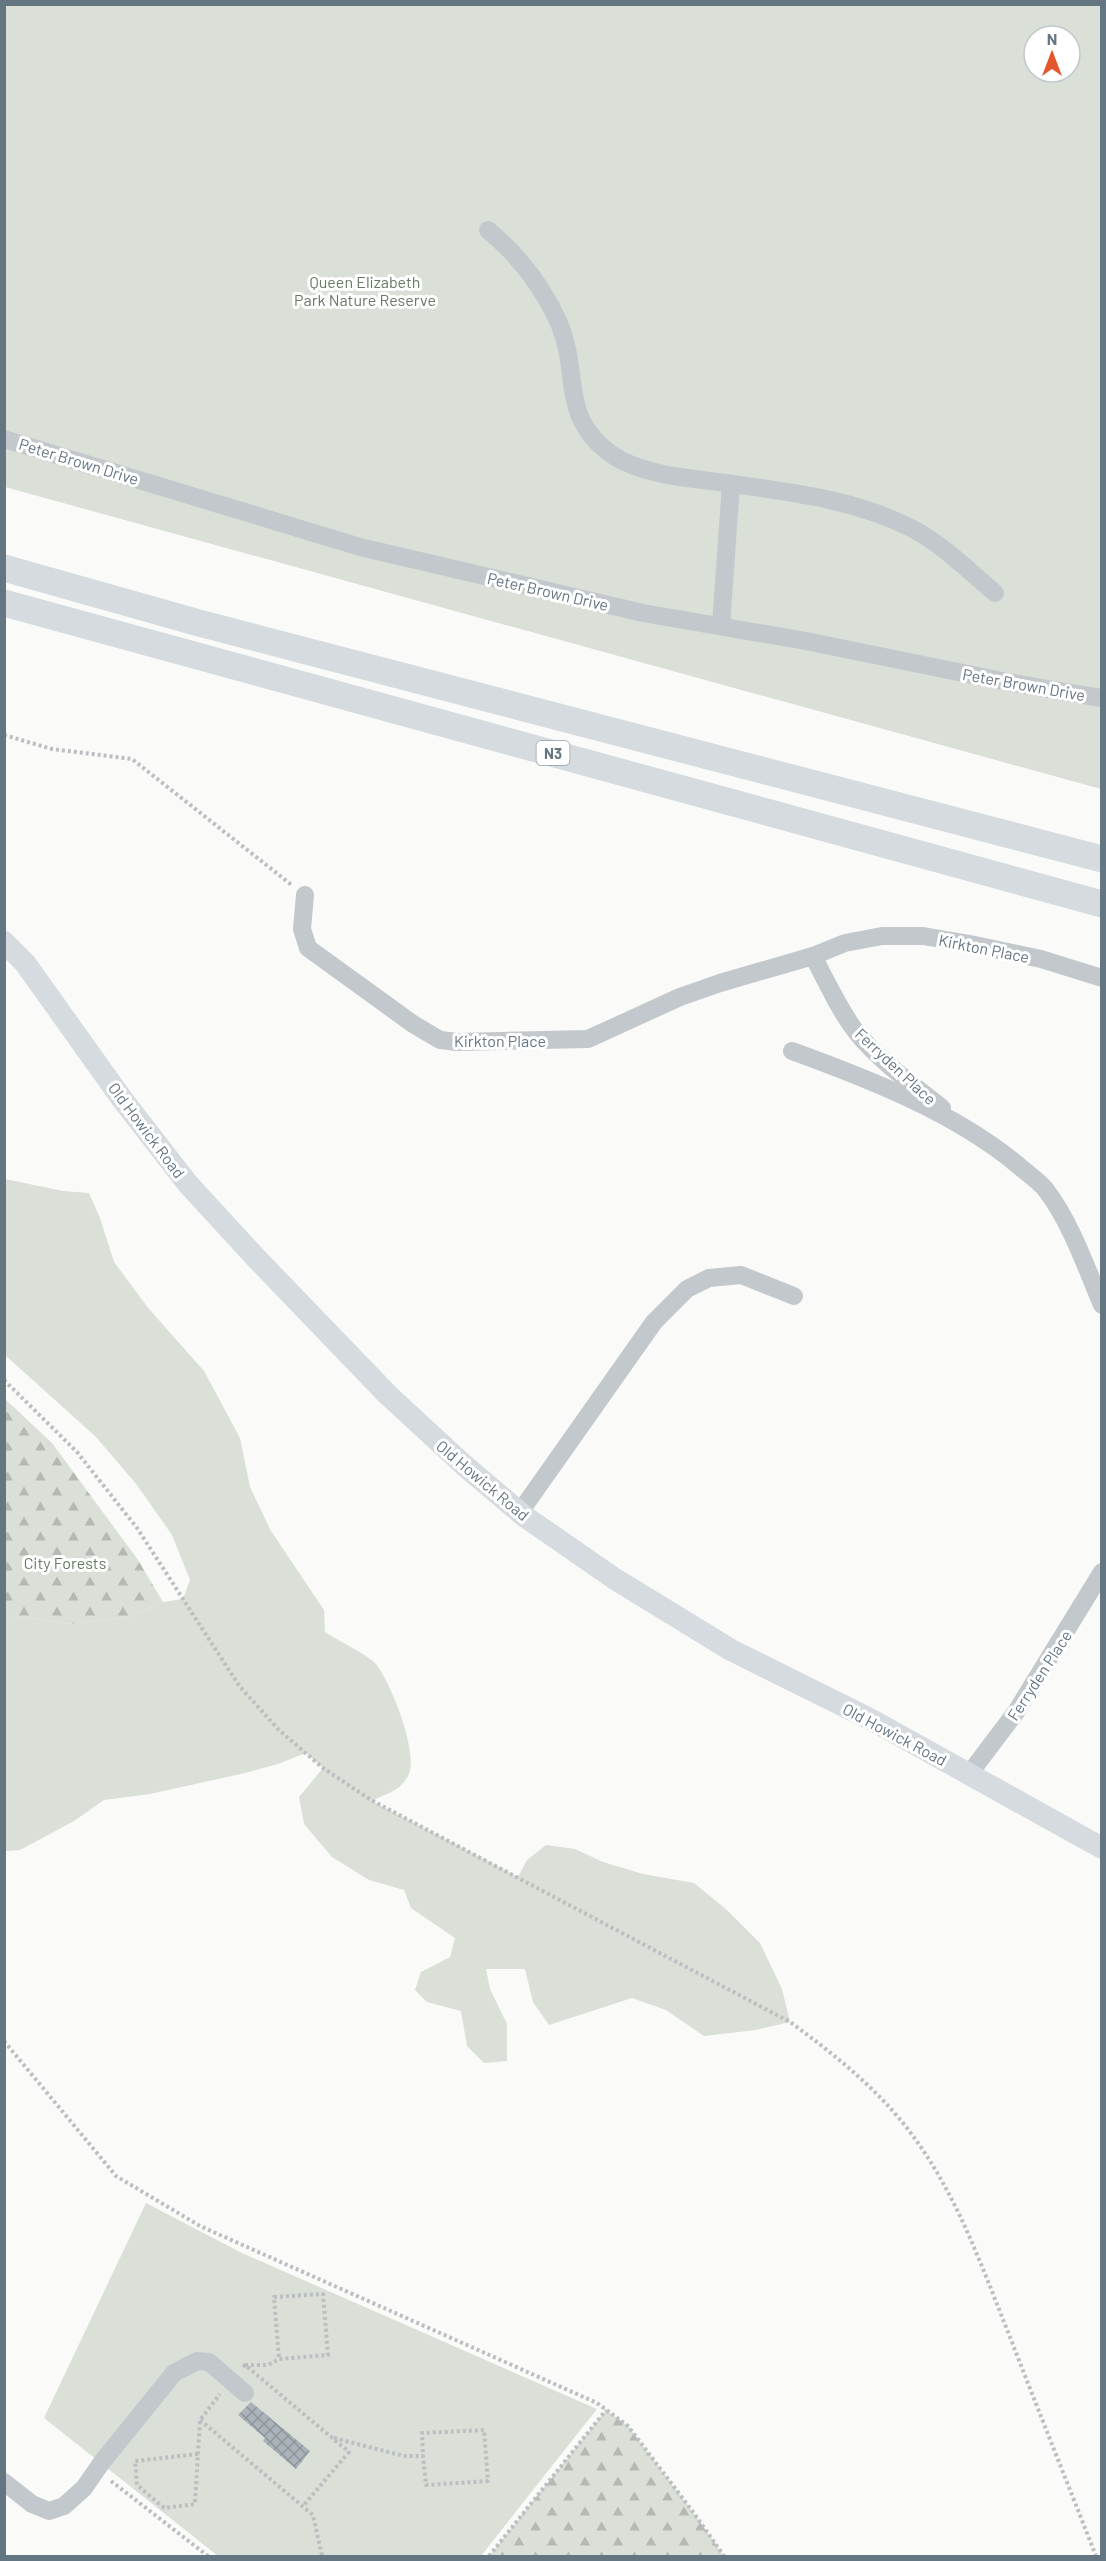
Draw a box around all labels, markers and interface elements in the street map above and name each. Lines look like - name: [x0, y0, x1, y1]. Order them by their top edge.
- north arrow: [1022, 24, 1082, 84]
- text: N: [1047, 29, 1057, 48]
- park label: Queen Elizabeth Park Nature Reserve: [294, 272, 436, 309]
- street label: Peter Brown Drive: [17, 434, 141, 488]
- street label: Peter Brown Drive: [485, 568, 611, 614]
- street label: Peter Brown Drive: [961, 664, 1087, 704]
- road number: N3: [536, 741, 570, 765]
- street label: Kirkton Place: [937, 930, 1031, 966]
- street label: Ferryden Place: [852, 1024, 940, 1108]
- street label: Kirkton Place: [454, 1031, 546, 1050]
- street label: Old Howick Road: [105, 1078, 189, 1182]
- street label: Old Howick Road: [433, 1436, 533, 1524]
- park label: City Forests: [24, 1553, 106, 1572]
- street label: Ferryden Place: [1003, 1626, 1075, 1724]
- street label: Old Howick Road: [840, 1699, 950, 1769]

